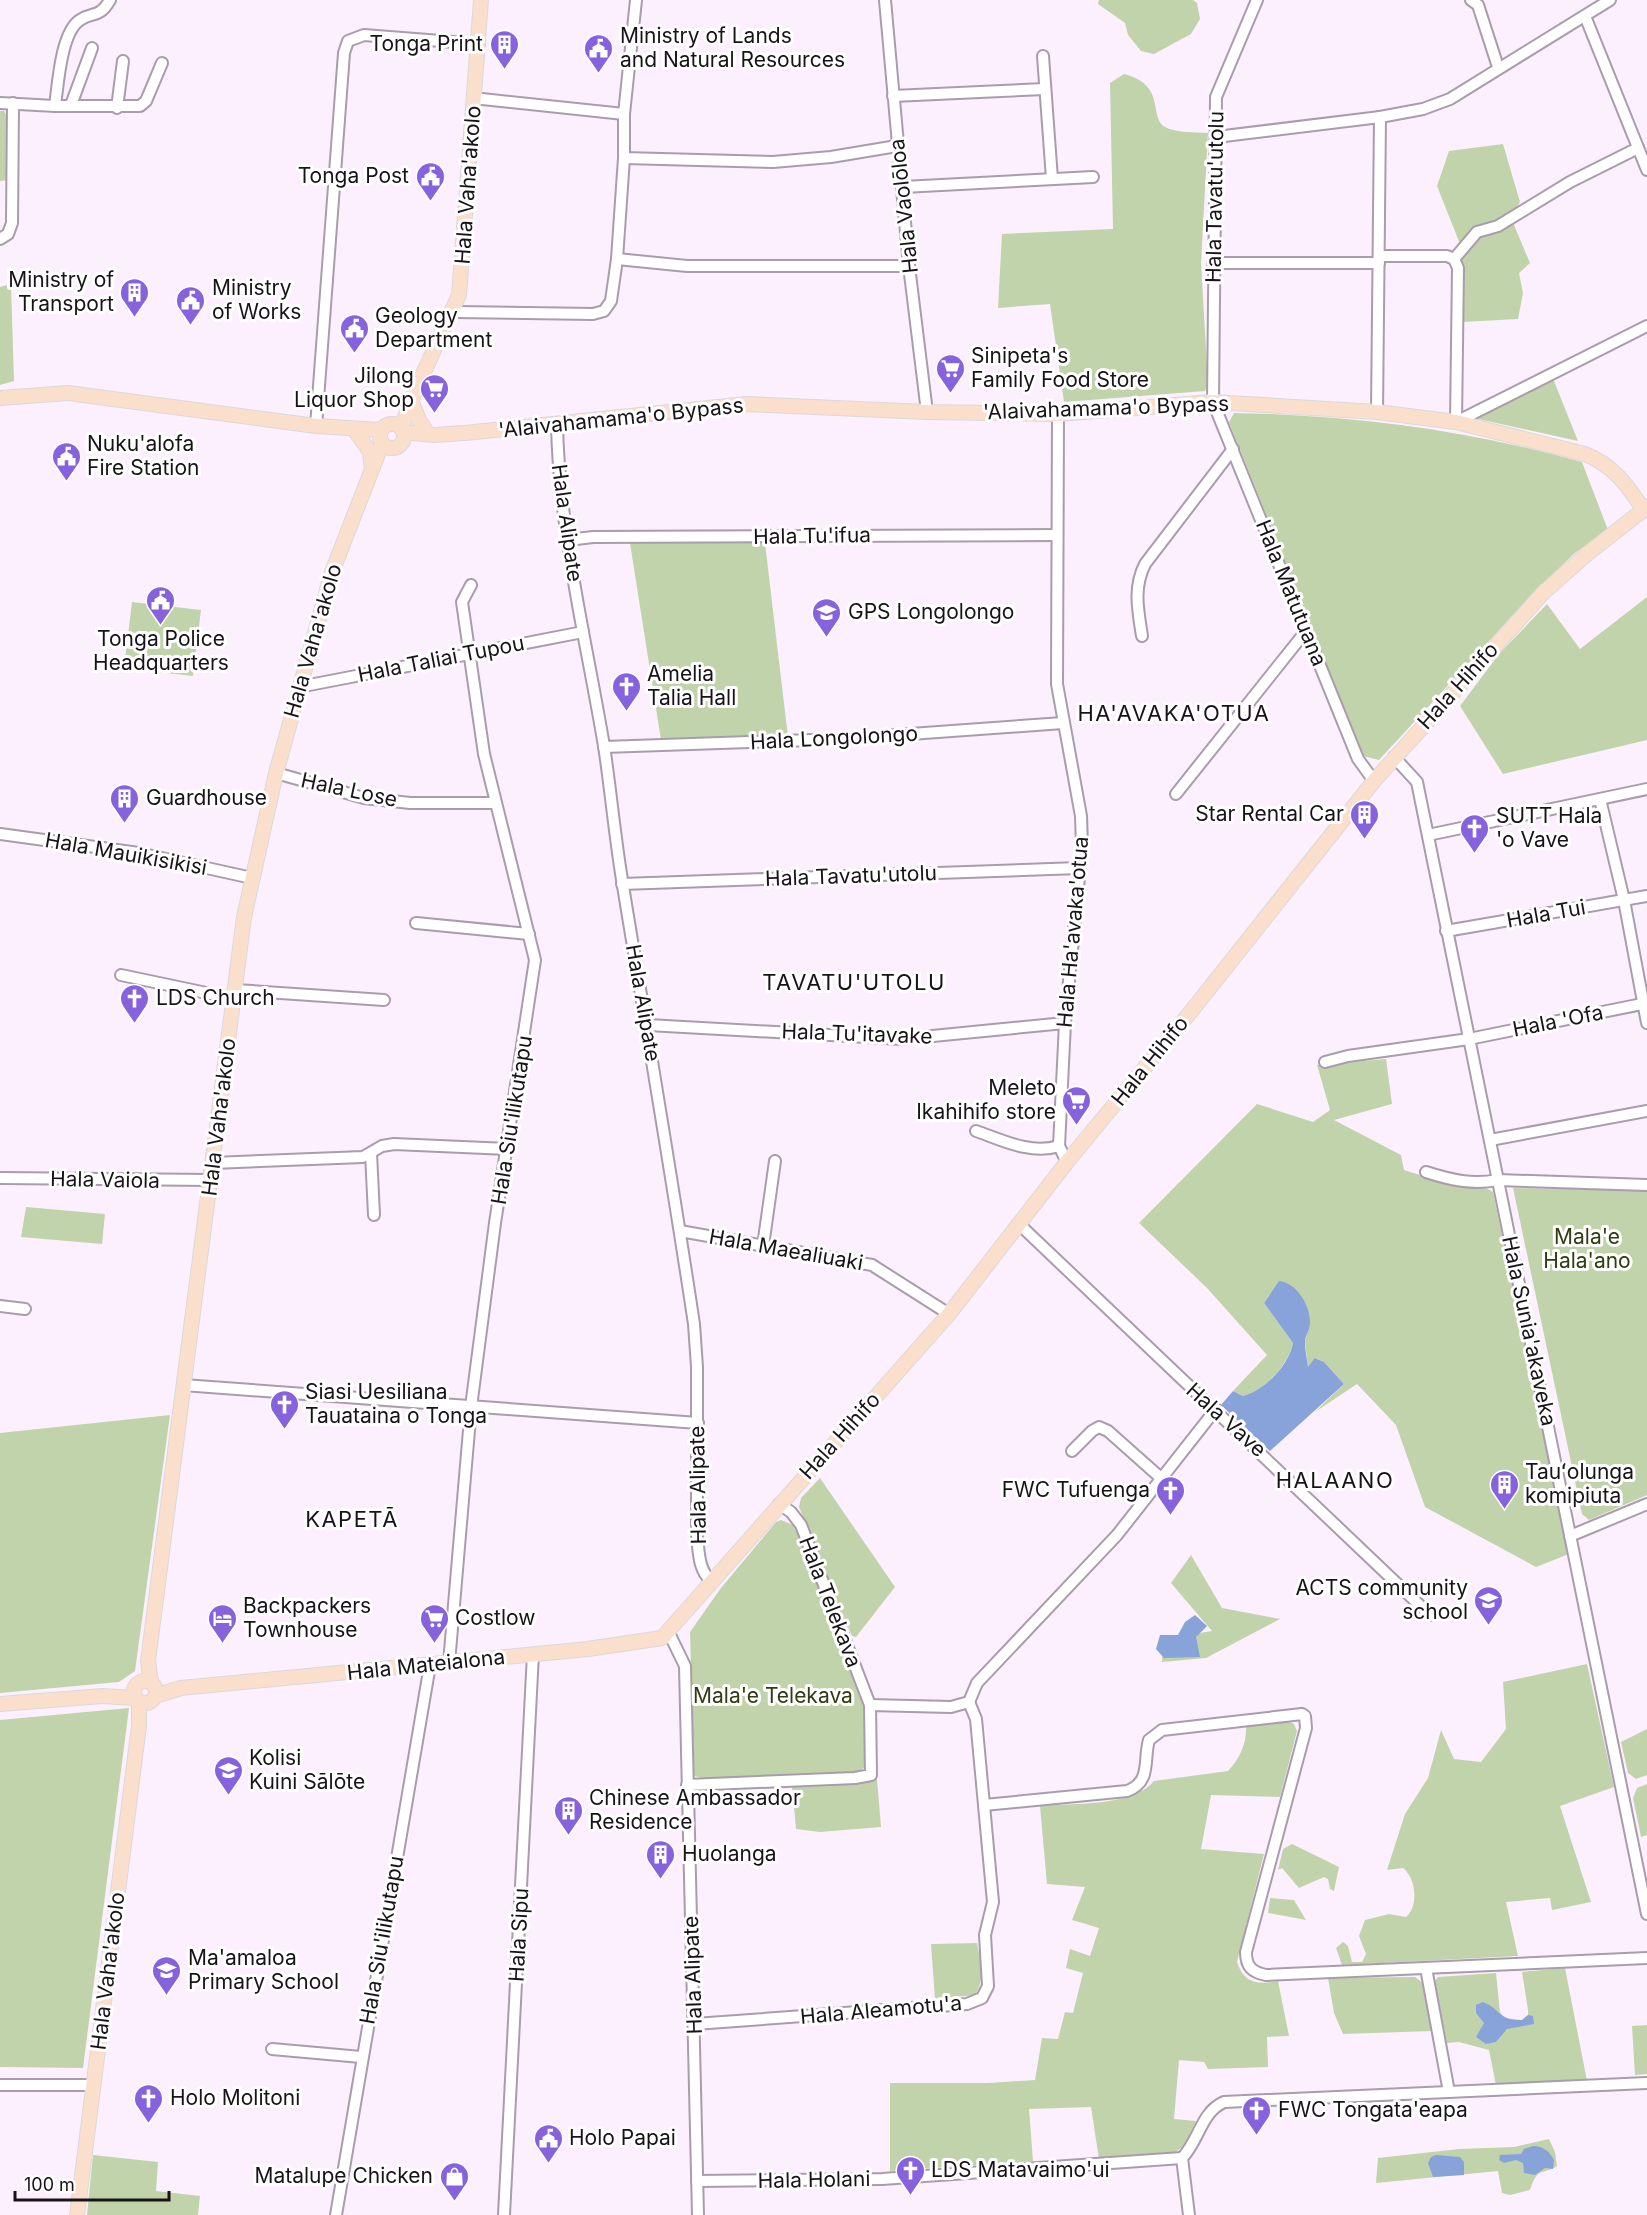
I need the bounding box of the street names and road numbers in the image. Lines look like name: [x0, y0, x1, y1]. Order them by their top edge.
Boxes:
street label: Hala Vaha'akolo: [449, 105, 486, 265]
street label: Hala Tavatu'utolu: [1201, 111, 1228, 283]
street label: Hala Vaolōloa: [884, 137, 923, 275]
street label: 'Alaivahamama'o Bypass: [983, 391, 1229, 424]
street label: 'Alaivahamama'o Bypass: [497, 392, 745, 443]
street label: Hala Alipate: [547, 462, 588, 583]
street label: Hala Matutuana: [1251, 516, 1332, 670]
street label: Hala Tu'ifua: [753, 522, 871, 549]
street label: Hala Vaha'akolo: [279, 561, 346, 721]
street label: Hala Taliai Tupou: [355, 630, 526, 687]
street label: Hala Hihifo: [1412, 637, 1503, 734]
street label: Hala Longolongo: [749, 721, 919, 754]
street label: Hala Lose: [299, 767, 400, 812]
street label: Hala Mauikisikisi: [43, 827, 209, 880]
street label: Hala Ha'avaka'otua: [1052, 835, 1093, 1029]
street label: Hala Tavatu'utolu: [765, 860, 937, 891]
street label: Hala Tui: [1504, 894, 1587, 933]
street label: Hala Alipate: [621, 942, 666, 1063]
street label: Hala 'Ofa: [1510, 999, 1605, 1042]
street label: Hala Hihifo: [1106, 1011, 1193, 1111]
street label: Hala Tu'itavake: [781, 1018, 933, 1049]
street label: Hala Siu'ilikutapu: [486, 1034, 537, 1206]
street label: Hala Vaha'akolo: [196, 1036, 241, 1197]
street label: Hala Vaiola: [50, 1166, 160, 1193]
street label: Hala Maealiuaki: [707, 1224, 865, 1275]
street label: Hala Sunia'akaveka: [1497, 1234, 1562, 1428]
street label: Hala Vave: [1181, 1377, 1271, 1462]
street label: Hala Hihifo: [794, 1387, 885, 1484]
street label: Hala Alipate: [684, 1425, 711, 1545]
street label: Hala Telekava: [794, 1533, 867, 1671]
street label: Hala Mateialona: [346, 1644, 506, 1685]
street label: Hala Siu'ilikutapu: [354, 1854, 409, 2026]
street label: Hala Sipu: [504, 1887, 533, 1983]
street label: Hala Vaha'akolo: [85, 1890, 130, 2051]
street label: Hala Alipate: [678, 1915, 707, 2035]
street label: Hala Aleamotu'a: [799, 1990, 963, 2029]
street label: Hala Holani: [757, 2166, 871, 2193]

